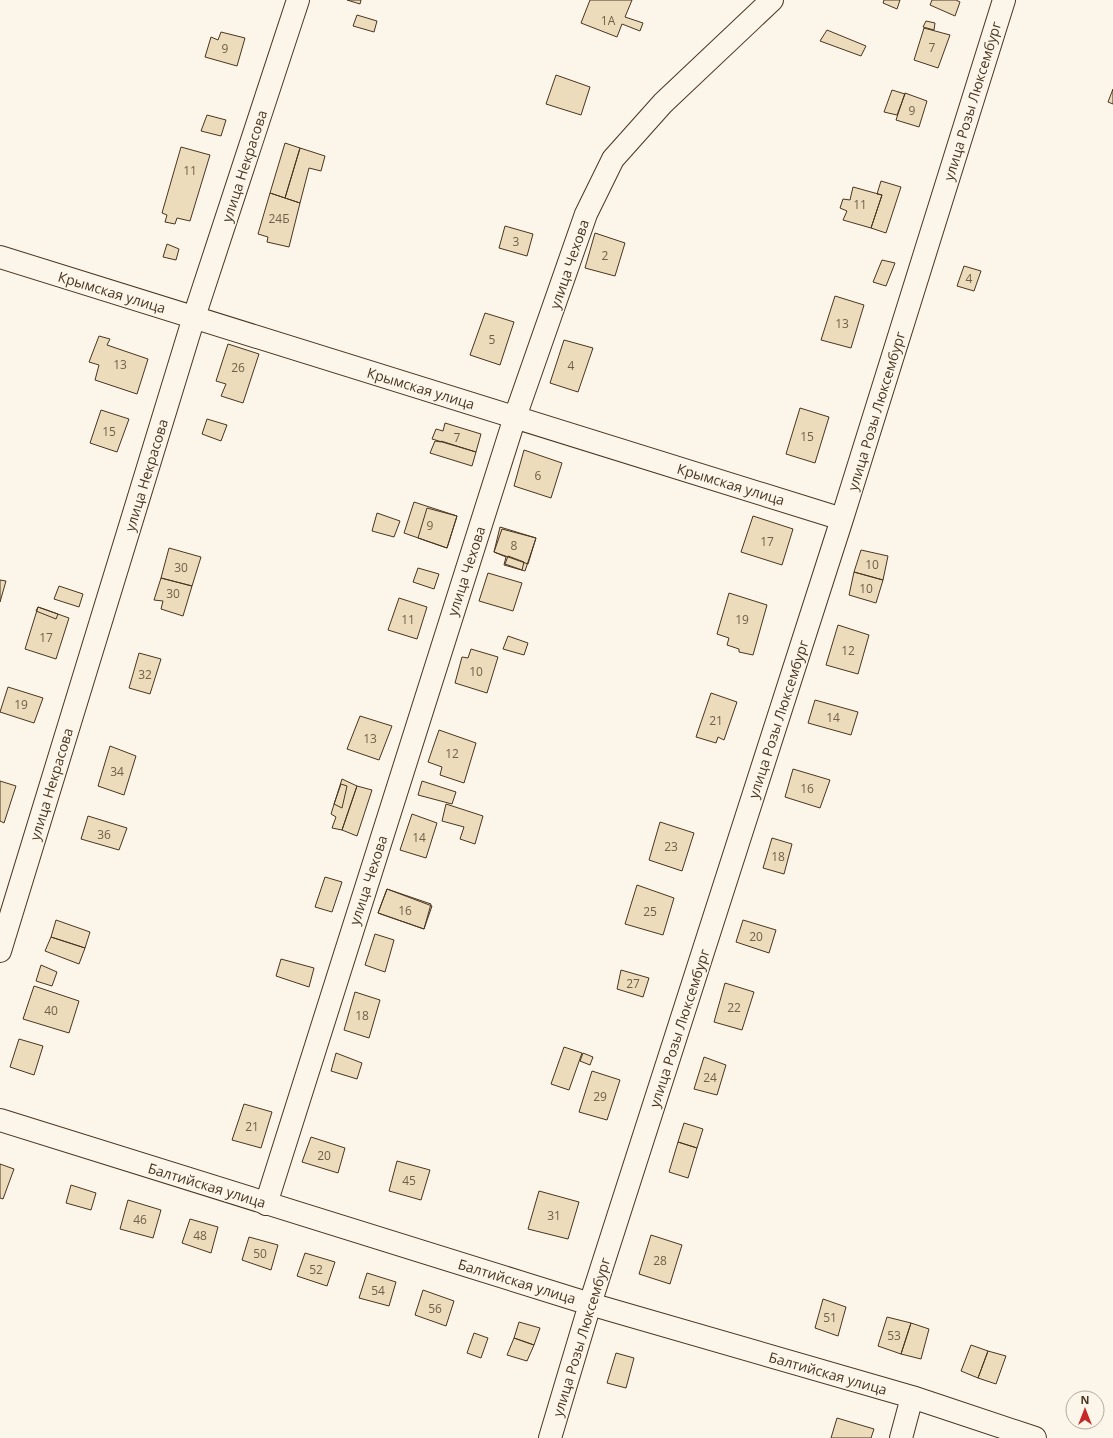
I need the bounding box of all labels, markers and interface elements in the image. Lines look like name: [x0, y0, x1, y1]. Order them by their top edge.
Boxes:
house number: 1А: [601, 12, 616, 29]
street label: улица Розы Люксембург: [939, 19, 1005, 183]
house number: 7: [929, 39, 936, 56]
house number: 9: [222, 40, 229, 57]
house number: 9: [909, 102, 916, 119]
street label: улица Некрасова: [217, 108, 271, 224]
house number: 11: [183, 162, 197, 179]
house number: 11: [853, 196, 867, 213]
house number: 24Б: [268, 210, 290, 227]
street label: улица Чехова: [545, 217, 593, 311]
house number: 3: [513, 233, 520, 250]
house number: 2: [602, 247, 609, 264]
street label: Крымская улица: [56, 267, 168, 317]
house number: 4: [966, 270, 973, 287]
house number: 13: [835, 315, 849, 332]
street label: улица Розы Люксембург: [843, 329, 909, 493]
house number: 5: [489, 331, 496, 348]
house number: 13: [113, 356, 127, 373]
house number: 4: [568, 357, 575, 374]
house number: 26: [231, 359, 245, 376]
street label: Крымская улица: [365, 363, 477, 413]
street label: улица Некрасова: [120, 416, 172, 534]
house number: 15: [102, 423, 116, 440]
house number: 15: [800, 428, 814, 445]
house number: 7: [454, 429, 461, 446]
street label: Крымская улица: [675, 459, 787, 509]
house number: 6: [535, 467, 542, 484]
house number: 9: [427, 517, 434, 534]
street label: улица Чехова: [443, 524, 489, 618]
house number: 17: [760, 533, 774, 550]
house number: 8: [511, 537, 518, 554]
house number: 10: [865, 556, 879, 573]
house number: 30: [174, 559, 188, 576]
house number: 10: [859, 580, 873, 597]
house number: 30: [166, 585, 180, 602]
house number: 11: [401, 611, 415, 628]
house number: 19: [735, 611, 749, 628]
house number: 17: [39, 629, 53, 646]
street label: улица Розы Люксембург: [743, 637, 813, 801]
house number: 12: [841, 642, 855, 659]
house number: 10: [469, 663, 483, 680]
house number: 32: [138, 666, 152, 683]
house number: 19: [14, 696, 28, 713]
house number: 14: [826, 709, 840, 726]
house number: 21: [709, 712, 723, 729]
street label: улица Некрасова: [25, 725, 77, 843]
house number: 13: [363, 730, 377, 747]
house number: 12: [445, 745, 459, 762]
house number: 34: [110, 763, 124, 780]
house number: 16: [800, 780, 814, 797]
house number: 36: [97, 826, 111, 843]
house number: 14: [412, 829, 426, 846]
street label: улица Чехова: [345, 833, 391, 927]
house number: 23: [664, 838, 678, 855]
house number: 18: [771, 848, 785, 865]
house number: 16: [398, 902, 412, 919]
house number: 25: [643, 903, 657, 920]
house number: 20: [749, 928, 763, 945]
street label: улица Розы Люксембург: [644, 946, 714, 1110]
house number: 27: [626, 975, 640, 992]
house number: 22: [727, 999, 741, 1016]
house number: 40: [44, 1002, 58, 1019]
house number: 18: [355, 1007, 369, 1024]
house number: 24: [703, 1069, 717, 1086]
house number: 29: [593, 1088, 607, 1105]
house number: 21: [245, 1118, 259, 1135]
house number: 20: [317, 1147, 331, 1164]
street label: Балтийская улица: [146, 1158, 268, 1212]
house number: 45: [402, 1172, 416, 1189]
house number: 31: [547, 1207, 561, 1224]
house number: 46: [133, 1211, 147, 1228]
house number: 48: [193, 1227, 207, 1244]
house number: 50: [253, 1245, 267, 1262]
house number: 28: [653, 1252, 667, 1269]
street label: Балтийская улица: [456, 1254, 578, 1308]
street label: улица Розы Люксембург: [548, 1255, 614, 1419]
house number: 52: [309, 1261, 323, 1278]
house number: 54: [371, 1282, 385, 1299]
house number: 56: [428, 1300, 442, 1317]
house number: 51: [823, 1309, 837, 1326]
house number: 53: [887, 1327, 901, 1344]
street label: Балтийская улица: [767, 1347, 889, 1399]
north arrow: [1065, 1390, 1105, 1430]
text: N: [1081, 1392, 1089, 1407]

